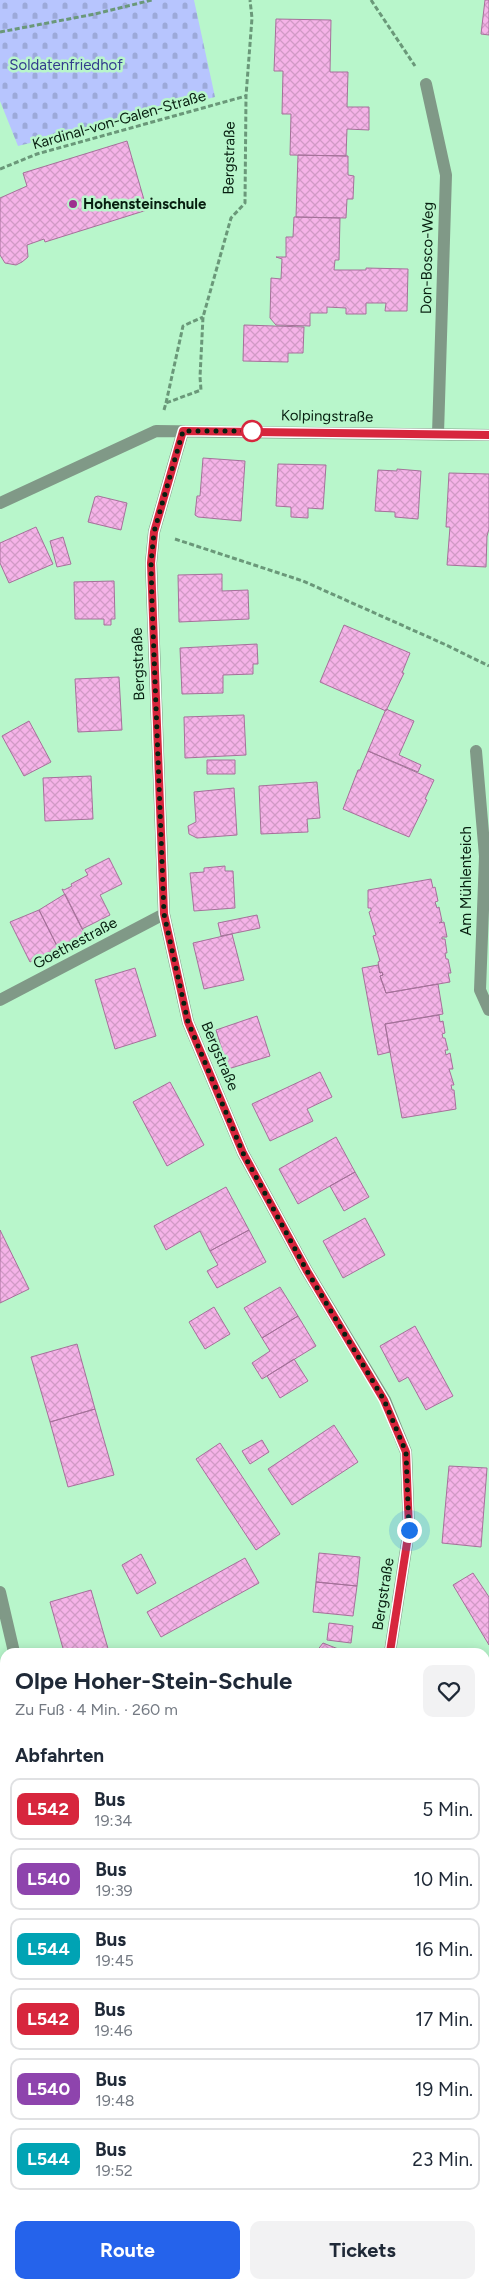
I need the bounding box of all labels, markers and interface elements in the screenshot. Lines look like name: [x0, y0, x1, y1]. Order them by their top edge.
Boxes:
park label: Soldatenfriedhof: [9, 56, 123, 74]
street label: Kardinal-von-Galen-Straße: [30, 87, 208, 153]
street label: Bergstraße: [219, 121, 239, 195]
place label: Hohensteinschule: [83, 195, 207, 213]
marker: Hohensteinschule: [67, 198, 79, 210]
street label: Don-Bosco-Weg: [417, 202, 437, 314]
street label: Kolpingstraße: [281, 406, 373, 426]
unlabelled marker: [241, 420, 263, 442]
street label: Bergstraße: [128, 627, 148, 701]
street label: Am Mühlenteich: [457, 826, 475, 936]
street label: Goethestraße: [30, 913, 120, 973]
street label: Bergstraße: [197, 1019, 243, 1093]
your location: [397, 1518, 422, 1543]
street label: Bergstraße: [368, 1556, 398, 1632]
button: heart: [423, 1665, 475, 1717]
text: Olpe Hoher-Stein-Schule: [15, 1666, 292, 1695]
text: Zu Fuß · 4 Min. · 260 m: [15, 1700, 178, 1719]
text: Abfahrten: [15, 1744, 104, 1767]
text: Bus: [94, 1788, 125, 1811]
text: L542: [27, 1798, 69, 1820]
text: 5 Min.: [422, 1798, 473, 1821]
text: 19:34: [94, 1811, 132, 1830]
text: Bus: [95, 1858, 126, 1881]
text: L540: [27, 1868, 70, 1890]
text: 10 Min.: [413, 1868, 473, 1891]
text: 19:39: [95, 1881, 133, 1900]
text: Bus: [95, 1928, 126, 1951]
text: L544: [27, 1938, 70, 1960]
text: 16 Min.: [415, 1938, 473, 1961]
text: 19:45: [95, 1951, 134, 1970]
text: Bus: [94, 1998, 125, 2021]
text: L542: [27, 2008, 69, 2030]
text: 17 Min.: [415, 2008, 473, 2031]
text: 19:46: [94, 2021, 133, 2040]
text: Bus: [95, 2068, 126, 2091]
text: L540: [27, 2078, 70, 2100]
text: 19 Min.: [415, 2078, 473, 2101]
text: 19:48: [95, 2091, 135, 2110]
text: Bus: [95, 2138, 126, 2161]
text: L544: [27, 2148, 70, 2170]
text: 23 Min.: [412, 2148, 473, 2171]
text: 19:52: [95, 2161, 133, 2180]
button: Route: [15, 2221, 240, 2279]
button: Tickets: [250, 2221, 475, 2279]

